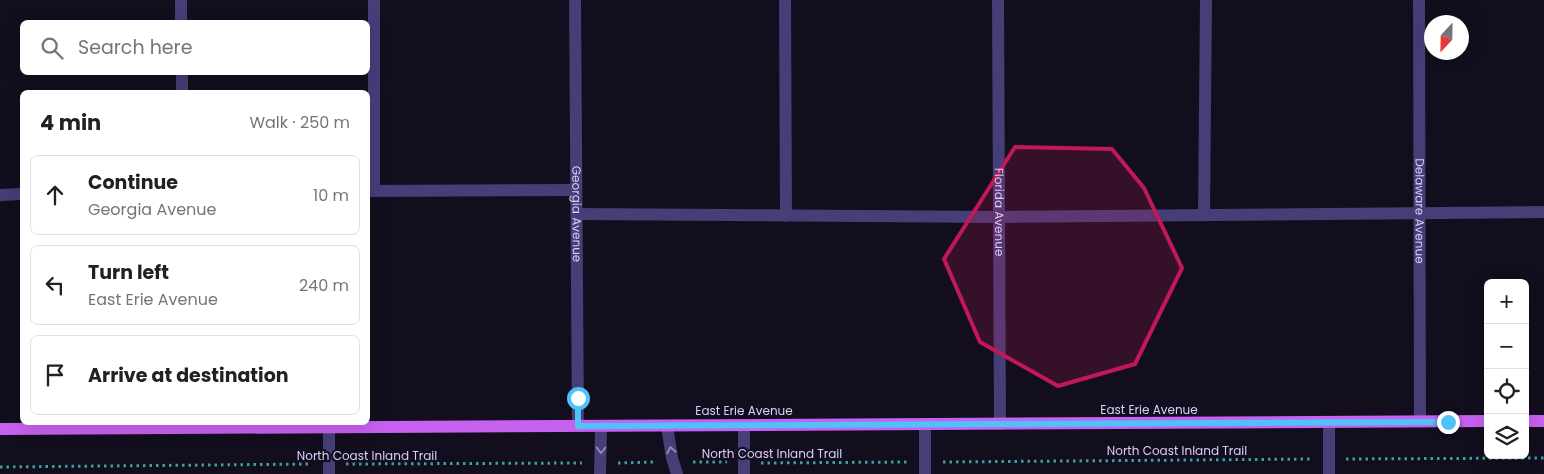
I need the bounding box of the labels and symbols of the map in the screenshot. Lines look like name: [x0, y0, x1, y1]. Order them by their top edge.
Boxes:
north arrow: [1424, 15, 1469, 60]
street label: Delaware Avenue: [1411, 158, 1429, 264]
street label: Georgia Avenue: [568, 166, 586, 262]
street label: Florida Avenue: [991, 168, 1008, 256]
route start: [567, 387, 590, 410]
street label: East Erie Avenue: [1100, 401, 1198, 418]
street label: East Erie Avenue: [695, 402, 793, 419]
route end: [1437, 411, 1460, 434]
street label: North Coast Inland Trail: [1107, 442, 1247, 459]
street label: North Coast Inland Trail: [702, 445, 842, 462]
one-way arrow: [595, 446, 606, 454]
one-way arrow: [666, 446, 676, 455]
street label: North Coast Inland Trail: [297, 447, 437, 464]

